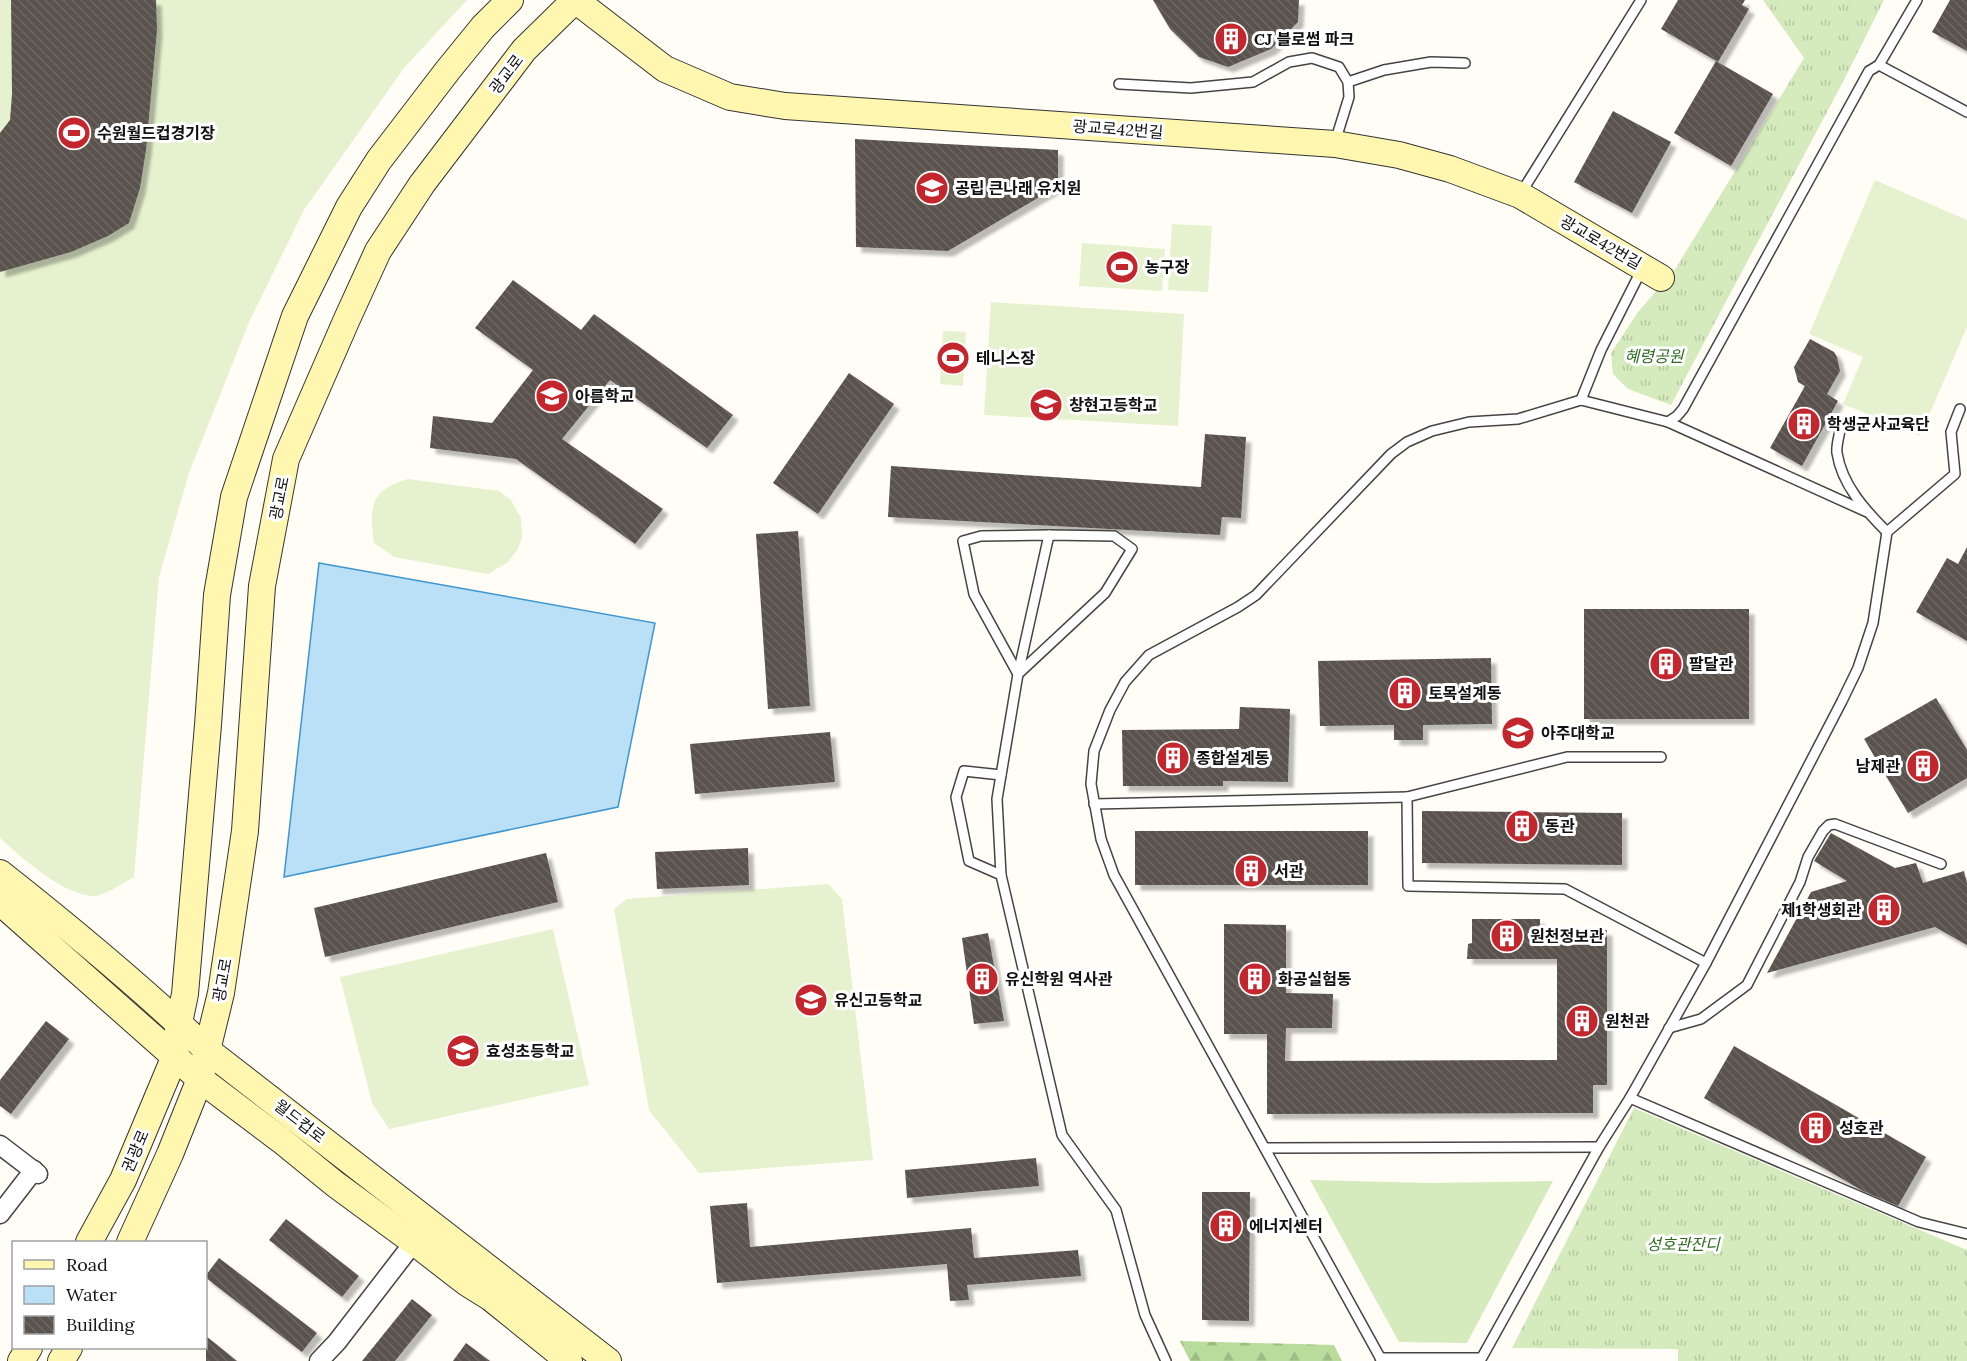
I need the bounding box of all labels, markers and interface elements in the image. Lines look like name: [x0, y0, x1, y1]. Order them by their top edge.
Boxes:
building icon: CJ 블로썸 파크: [1213, 21, 1249, 57]
place label: CJ 블로썸 파크: [1254, 29, 1355, 49]
street label: 광교로: [485, 50, 527, 98]
sports icon: 수원월드컵경기장: [56, 115, 92, 151]
street label: 광교로42번길: [1072, 116, 1164, 142]
place label: 수원월드컵경기장: [97, 123, 215, 143]
school or university icon: 공립 큰나래 유치원: [914, 170, 950, 206]
place label: 공립 큰나래 유치원: [955, 178, 1081, 198]
street label: 광교로42번길: [1557, 211, 1645, 273]
sports icon: 농구장: [1104, 249, 1140, 285]
place label: 농구장: [1145, 257, 1189, 277]
sports icon: 테니스장: [935, 340, 971, 376]
park label: 혜령공원: [1625, 346, 1685, 366]
place label: 테니스장: [976, 348, 1035, 368]
school or university icon: 아름학교: [534, 378, 570, 414]
place label: 아름학교: [575, 386, 634, 406]
school or university icon: 창현고등학교: [1028, 387, 1064, 423]
place label: 창현고등학교: [1069, 395, 1158, 415]
building icon: 학생군사교육단: [1786, 406, 1822, 442]
place label: 학생군사교육단: [1827, 414, 1930, 434]
street label: 광교로: [265, 474, 293, 522]
building icon: 팔달관: [1648, 646, 1684, 682]
place label: 팔달관: [1689, 654, 1733, 674]
building icon: 토목설계동: [1387, 675, 1423, 711]
place label: 토목설계동: [1428, 683, 1502, 703]
school or university icon: 아주대학교: [1500, 715, 1536, 751]
place label: 아주대학교: [1541, 723, 1615, 743]
building icon: 종합설계동: [1155, 740, 1191, 776]
place label: 종합설계동: [1196, 748, 1270, 768]
building icon: 남제관: [1905, 748, 1941, 784]
place label: 남제관: [1856, 756, 1900, 776]
building icon: 동관: [1504, 808, 1540, 844]
place label: 동관: [1545, 816, 1575, 836]
building icon: 서관: [1233, 853, 1269, 889]
place label: 서관: [1274, 861, 1304, 881]
building icon: 제1학생회관: [1866, 892, 1902, 928]
place label: 제1학생회관: [1781, 900, 1861, 920]
building icon: 원천정보관: [1489, 918, 1525, 954]
place label: 원천정보관: [1530, 926, 1604, 946]
street label: 광교로: [208, 956, 236, 1003]
building icon: 유신학원 역사관: [964, 961, 1000, 997]
building icon: 화공실험동: [1237, 961, 1273, 997]
place label: 유신학원 역사관: [1005, 969, 1113, 989]
place label: 화공실험동: [1278, 969, 1352, 989]
school or university icon: 유신고등학교: [793, 982, 829, 1018]
place label: 유신고등학교: [834, 990, 923, 1010]
building icon: 원천관: [1564, 1003, 1600, 1039]
place label: 원천관: [1605, 1011, 1649, 1031]
school or university icon: 효성초등학교: [445, 1033, 481, 1069]
place label: 효성초등학교: [486, 1041, 575, 1061]
street label: 월드컵로: [271, 1095, 330, 1147]
building icon: 성호관: [1798, 1110, 1834, 1146]
place label: 성호관: [1839, 1118, 1883, 1138]
street label: 권광로: [117, 1127, 153, 1175]
building icon: 에너지센터: [1208, 1208, 1244, 1244]
place label: 에너지센터: [1249, 1216, 1323, 1236]
park label: 성호관잔디: [1646, 1234, 1721, 1254]
legend: [12, 1241, 207, 1349]
text: Road: [66, 1253, 108, 1276]
text: Water: [66, 1283, 117, 1306]
text: Building: [66, 1313, 136, 1336]

